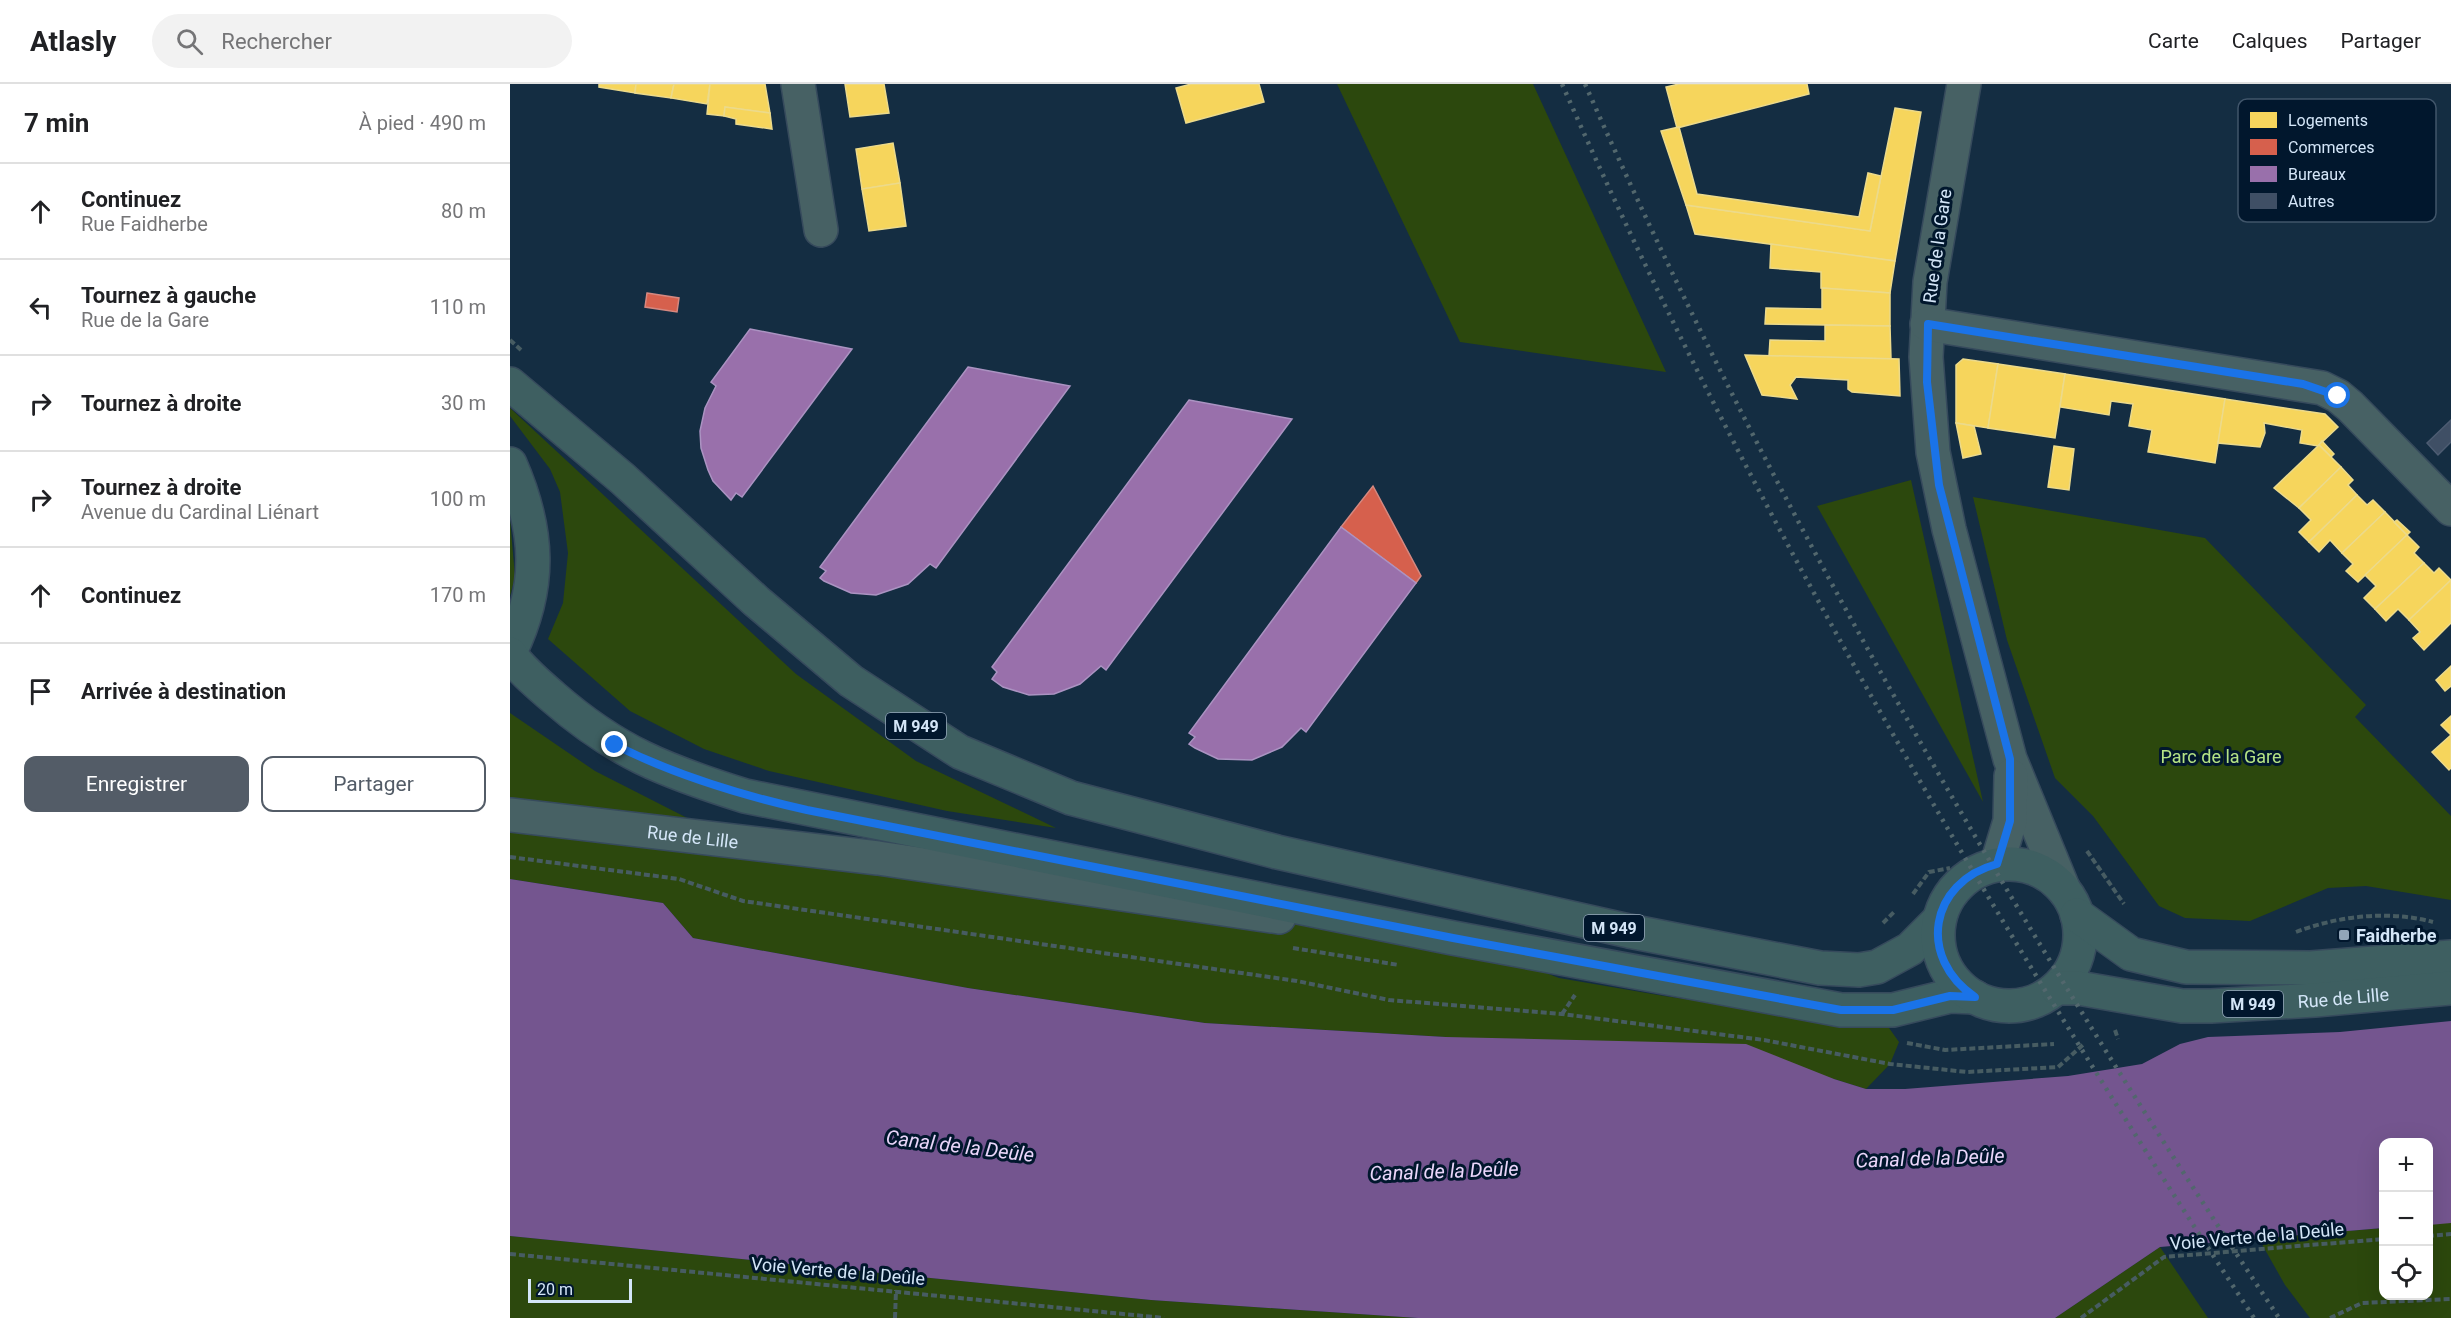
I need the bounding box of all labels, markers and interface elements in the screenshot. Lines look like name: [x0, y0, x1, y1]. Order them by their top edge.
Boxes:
search box: [152, 14, 572, 68]
text: Atlasly: [30, 25, 116, 58]
icon: search: [173, 25, 206, 58]
text: Rechercher: [221, 29, 332, 54]
text: Carte: [2148, 29, 2199, 53]
text: Calques: [2232, 29, 2307, 53]
text: Partager: [2340, 29, 2421, 53]
legend: [2238, 99, 2436, 222]
text: 7 min: [24, 108, 89, 138]
text: À pied · 490 m: [359, 111, 486, 135]
text: Logements: [2288, 111, 2368, 130]
text: Commerces: [2288, 138, 2374, 157]
text: Bureaux: [2288, 165, 2346, 184]
text: Continuez: [81, 187, 181, 212]
street label: Rue de la Gare: [1919, 187, 1955, 305]
text: Autres: [2288, 192, 2334, 211]
icon: ahead: [24, 195, 57, 228]
text: 80 m: [441, 199, 486, 223]
text: Rue Faidherbe: [81, 212, 208, 236]
text: Tournez à gauche: [81, 283, 256, 308]
icon: left: [24, 291, 57, 324]
text: 110 m: [430, 295, 486, 319]
text: Rue de la Gare: [81, 308, 209, 332]
route start: [2324, 382, 2350, 408]
icon: right: [24, 387, 57, 420]
text: Tournez à droite: [81, 391, 241, 416]
text: 30 m: [441, 391, 486, 415]
text: Tournez à droite: [81, 475, 241, 500]
icon: right: [24, 483, 57, 516]
text: 100 m: [430, 487, 486, 511]
text: Avenue du Cardinal Liénart: [81, 500, 319, 524]
icon: ahead: [24, 579, 57, 612]
text: Continuez: [81, 583, 181, 608]
text: 170 m: [430, 583, 486, 607]
icon: arrive: [24, 675, 57, 708]
text: Arrivée à destination: [81, 679, 286, 704]
road number: M 949: [886, 713, 946, 739]
route end: [601, 731, 627, 757]
park label: Parc de la Gare: [2160, 746, 2282, 767]
button: Enregistrer: [24, 756, 249, 812]
button: Partager: [261, 756, 486, 812]
street label: Rue de Lille: [646, 821, 739, 852]
road number: M 949: [1584, 915, 1644, 941]
place label: Faidherbe: [2356, 925, 2437, 946]
marker: Faidherbe: [2337, 928, 2351, 942]
street label: Rue de Lille: [2297, 983, 2390, 1011]
road number: M 949: [2223, 991, 2283, 1017]
water label: Canal de la Deûle: [885, 1125, 1035, 1167]
map controls: [2379, 1138, 2433, 1300]
button: +: [2379, 1138, 2433, 1192]
water label: Canal de la Deûle: [1855, 1143, 2005, 1173]
water label: Canal de la Deûle: [1369, 1156, 1519, 1186]
button: −: [2379, 1192, 2433, 1246]
street label: Voie Verte de la Deûle: [2169, 1218, 2345, 1254]
button: locate: [2379, 1246, 2433, 1300]
street label: Voie Verte de la Deûle: [750, 1253, 926, 1289]
scale bar: [528, 1276, 632, 1304]
text: 20 m: [537, 1280, 573, 1299]

